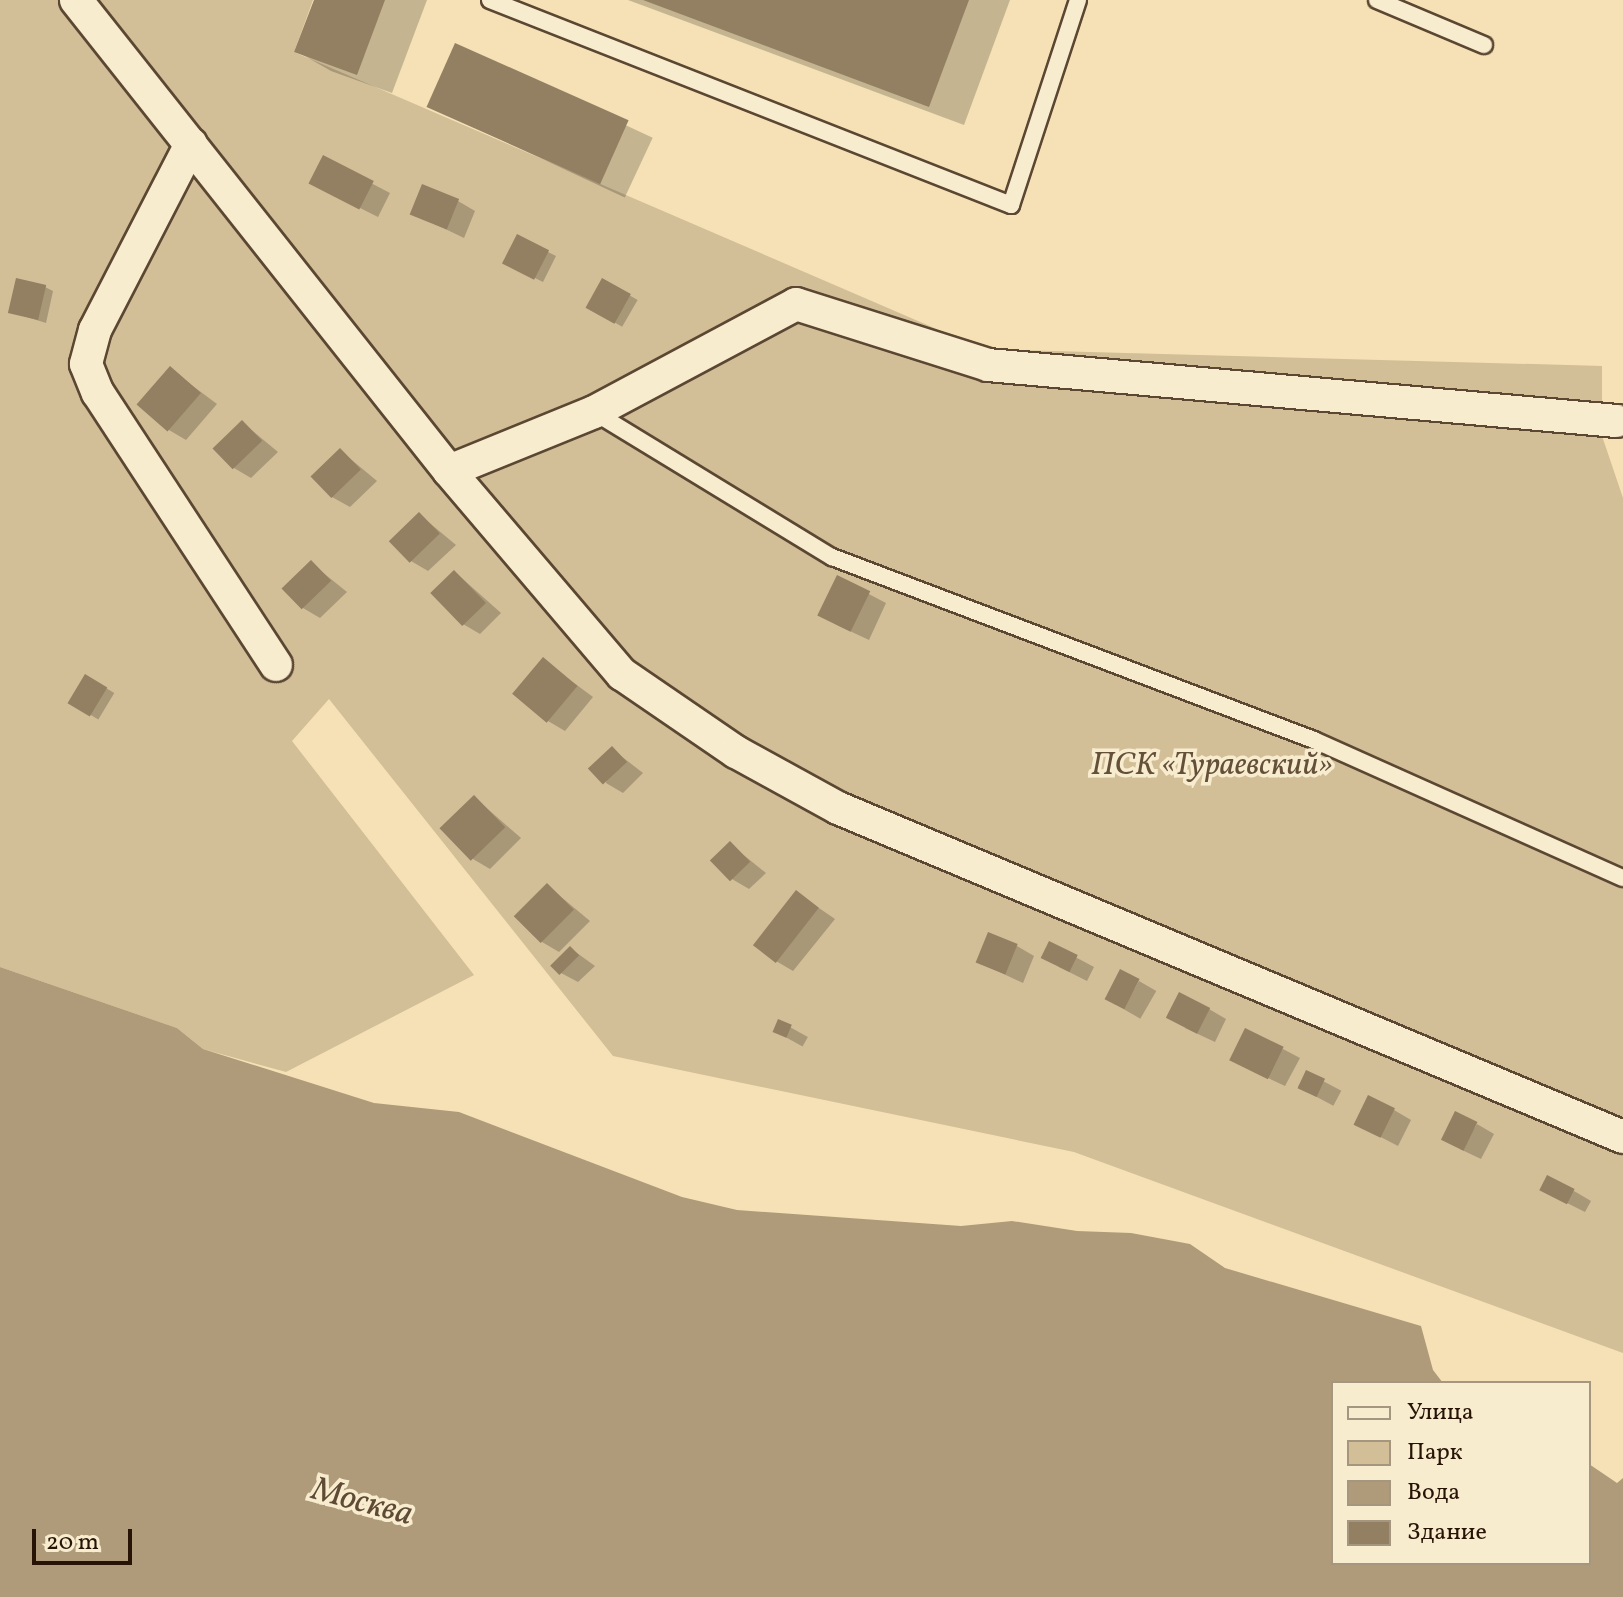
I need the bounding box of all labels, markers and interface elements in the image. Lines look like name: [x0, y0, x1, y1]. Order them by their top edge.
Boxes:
park label: ПСК «Тураевский»: [1091, 747, 1333, 785]
legend: [1331, 1381, 1591, 1565]
text: Улица: [1407, 1396, 1474, 1430]
text: Парк: [1407, 1436, 1463, 1470]
water label: Москва: [307, 1470, 417, 1536]
text: Вода: [1407, 1476, 1460, 1510]
scale bar: [36, 1513, 136, 1563]
text: Здание: [1407, 1516, 1487, 1550]
text: 20 m: [46, 1526, 99, 1560]

